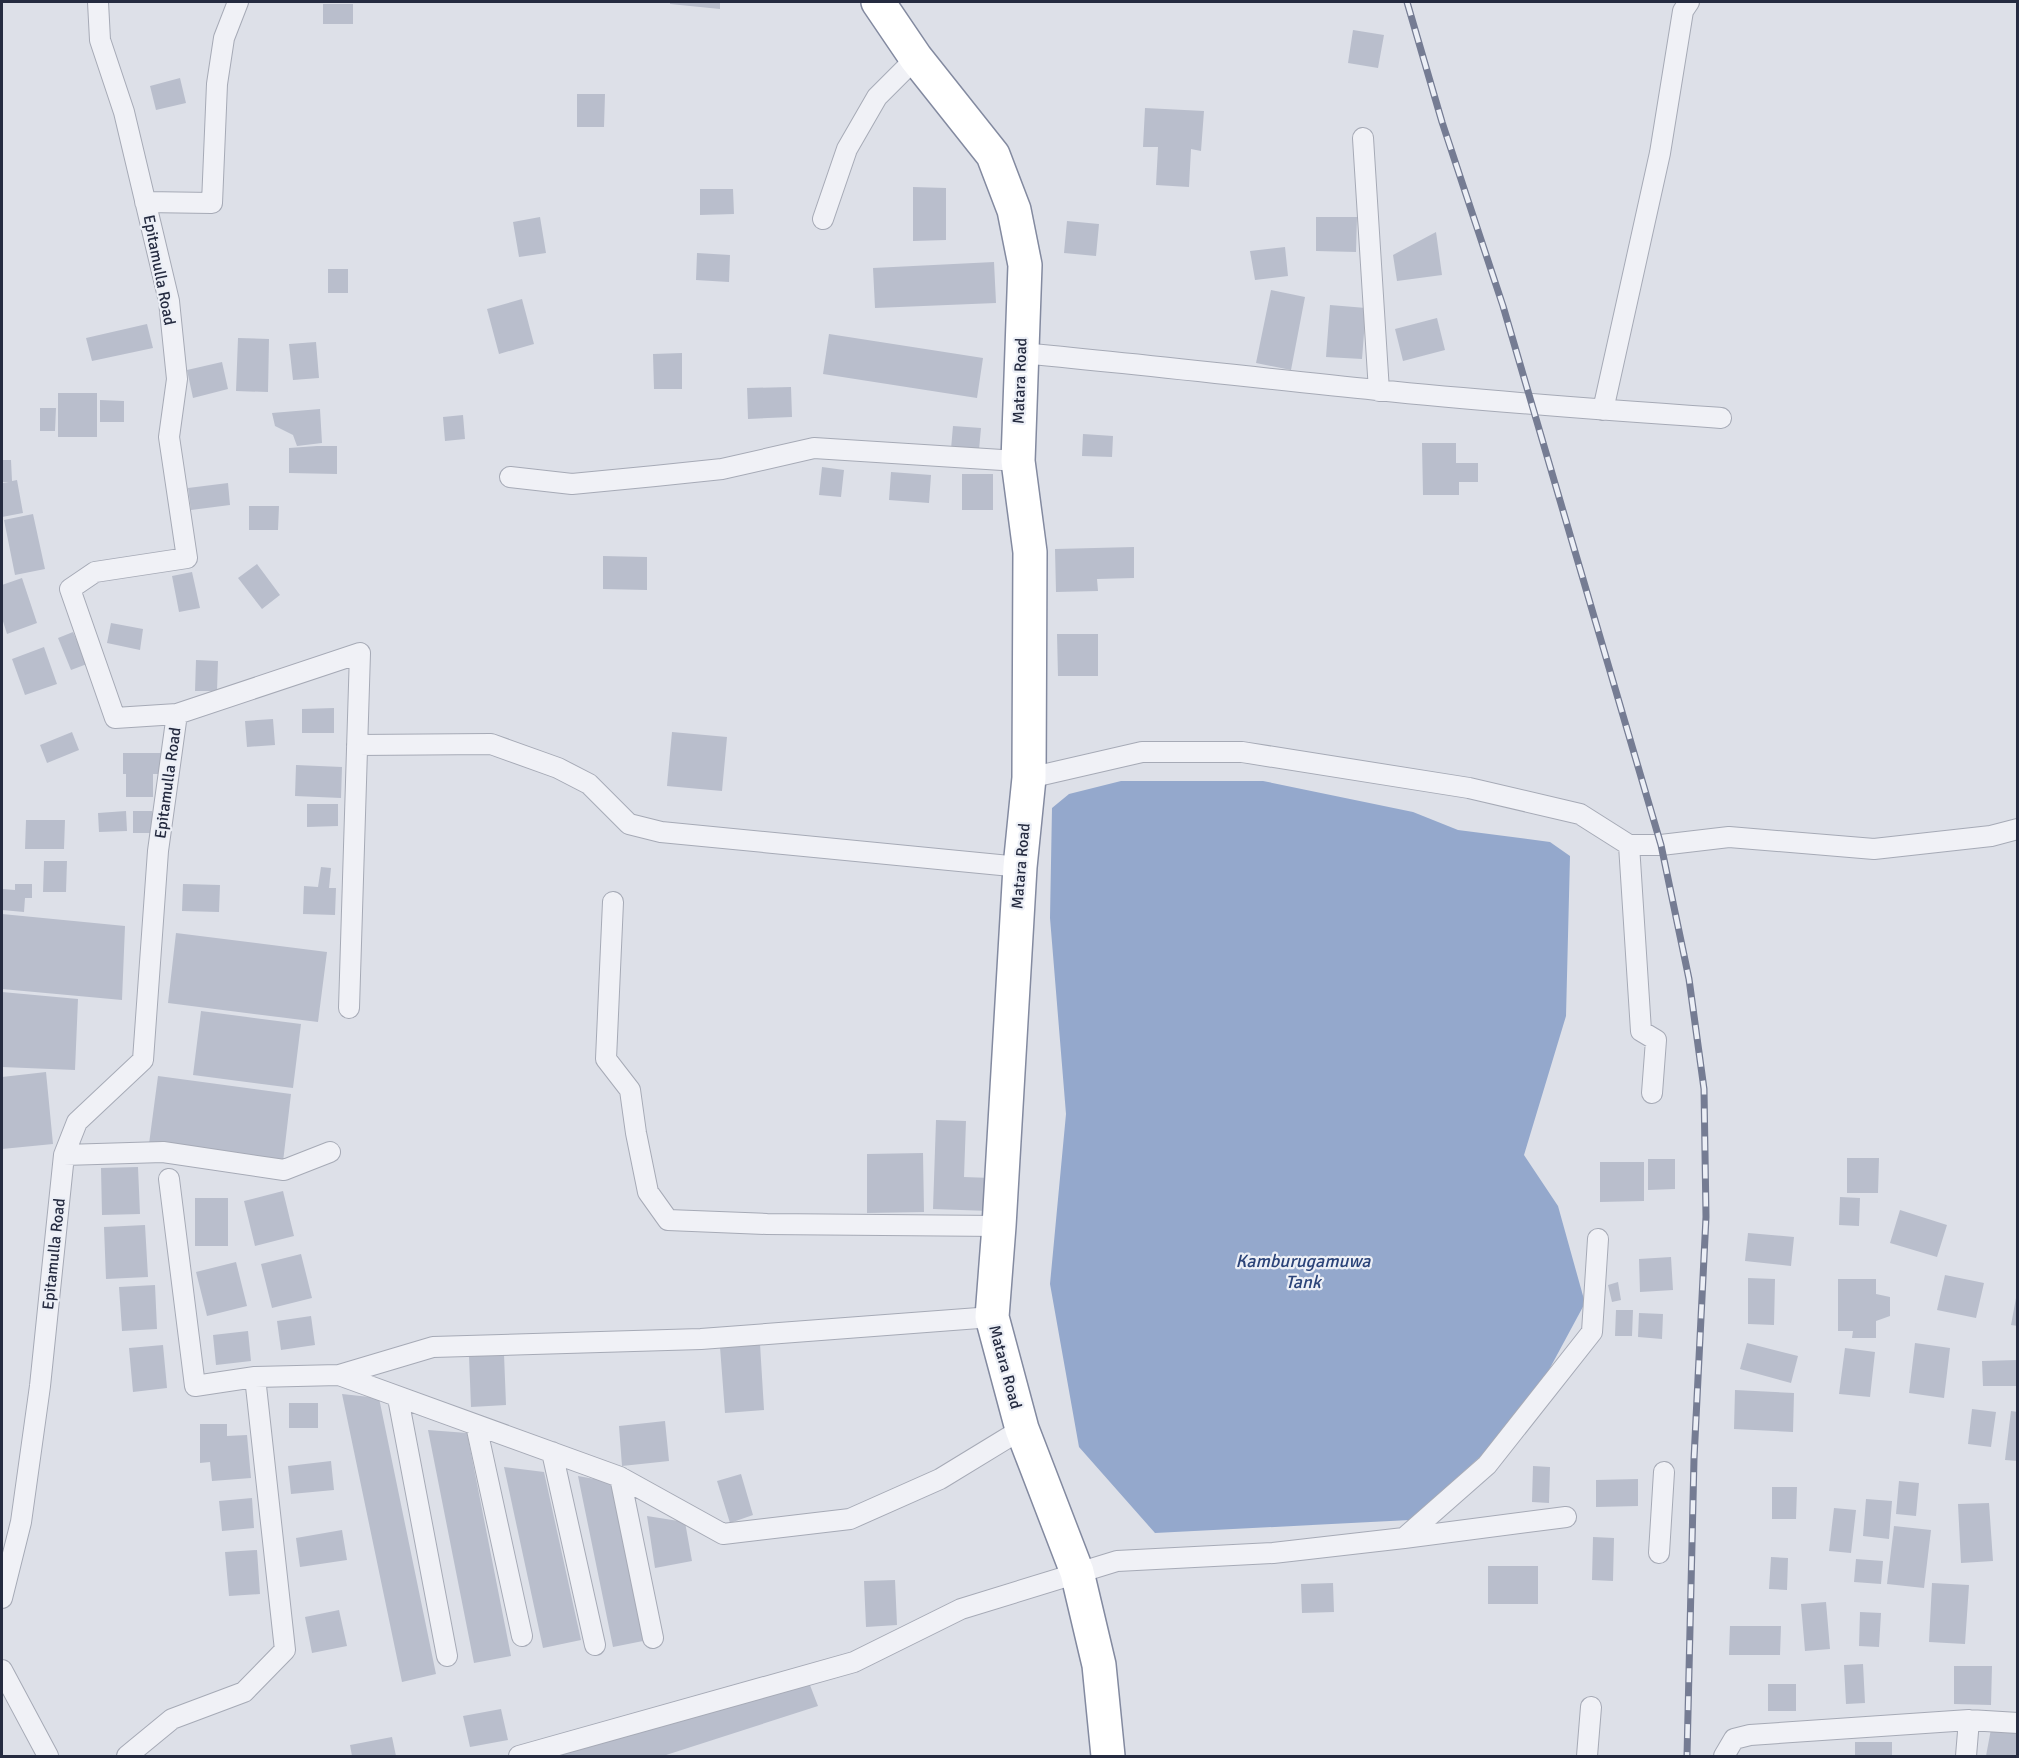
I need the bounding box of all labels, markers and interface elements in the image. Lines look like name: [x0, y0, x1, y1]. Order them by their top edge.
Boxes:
street label: Epitamulla Road: [138, 213, 180, 327]
street label: Matara Road: [1009, 338, 1031, 424]
street label: Epitamulla Road: [150, 726, 186, 840]
street label: Matara Road: [1007, 822, 1035, 910]
street label: Epitamulla Road: [38, 1197, 70, 1311]
water label: Kamburugamuwa Tank: [1236, 1250, 1371, 1293]
street label: Matara Road: [984, 1323, 1026, 1411]

